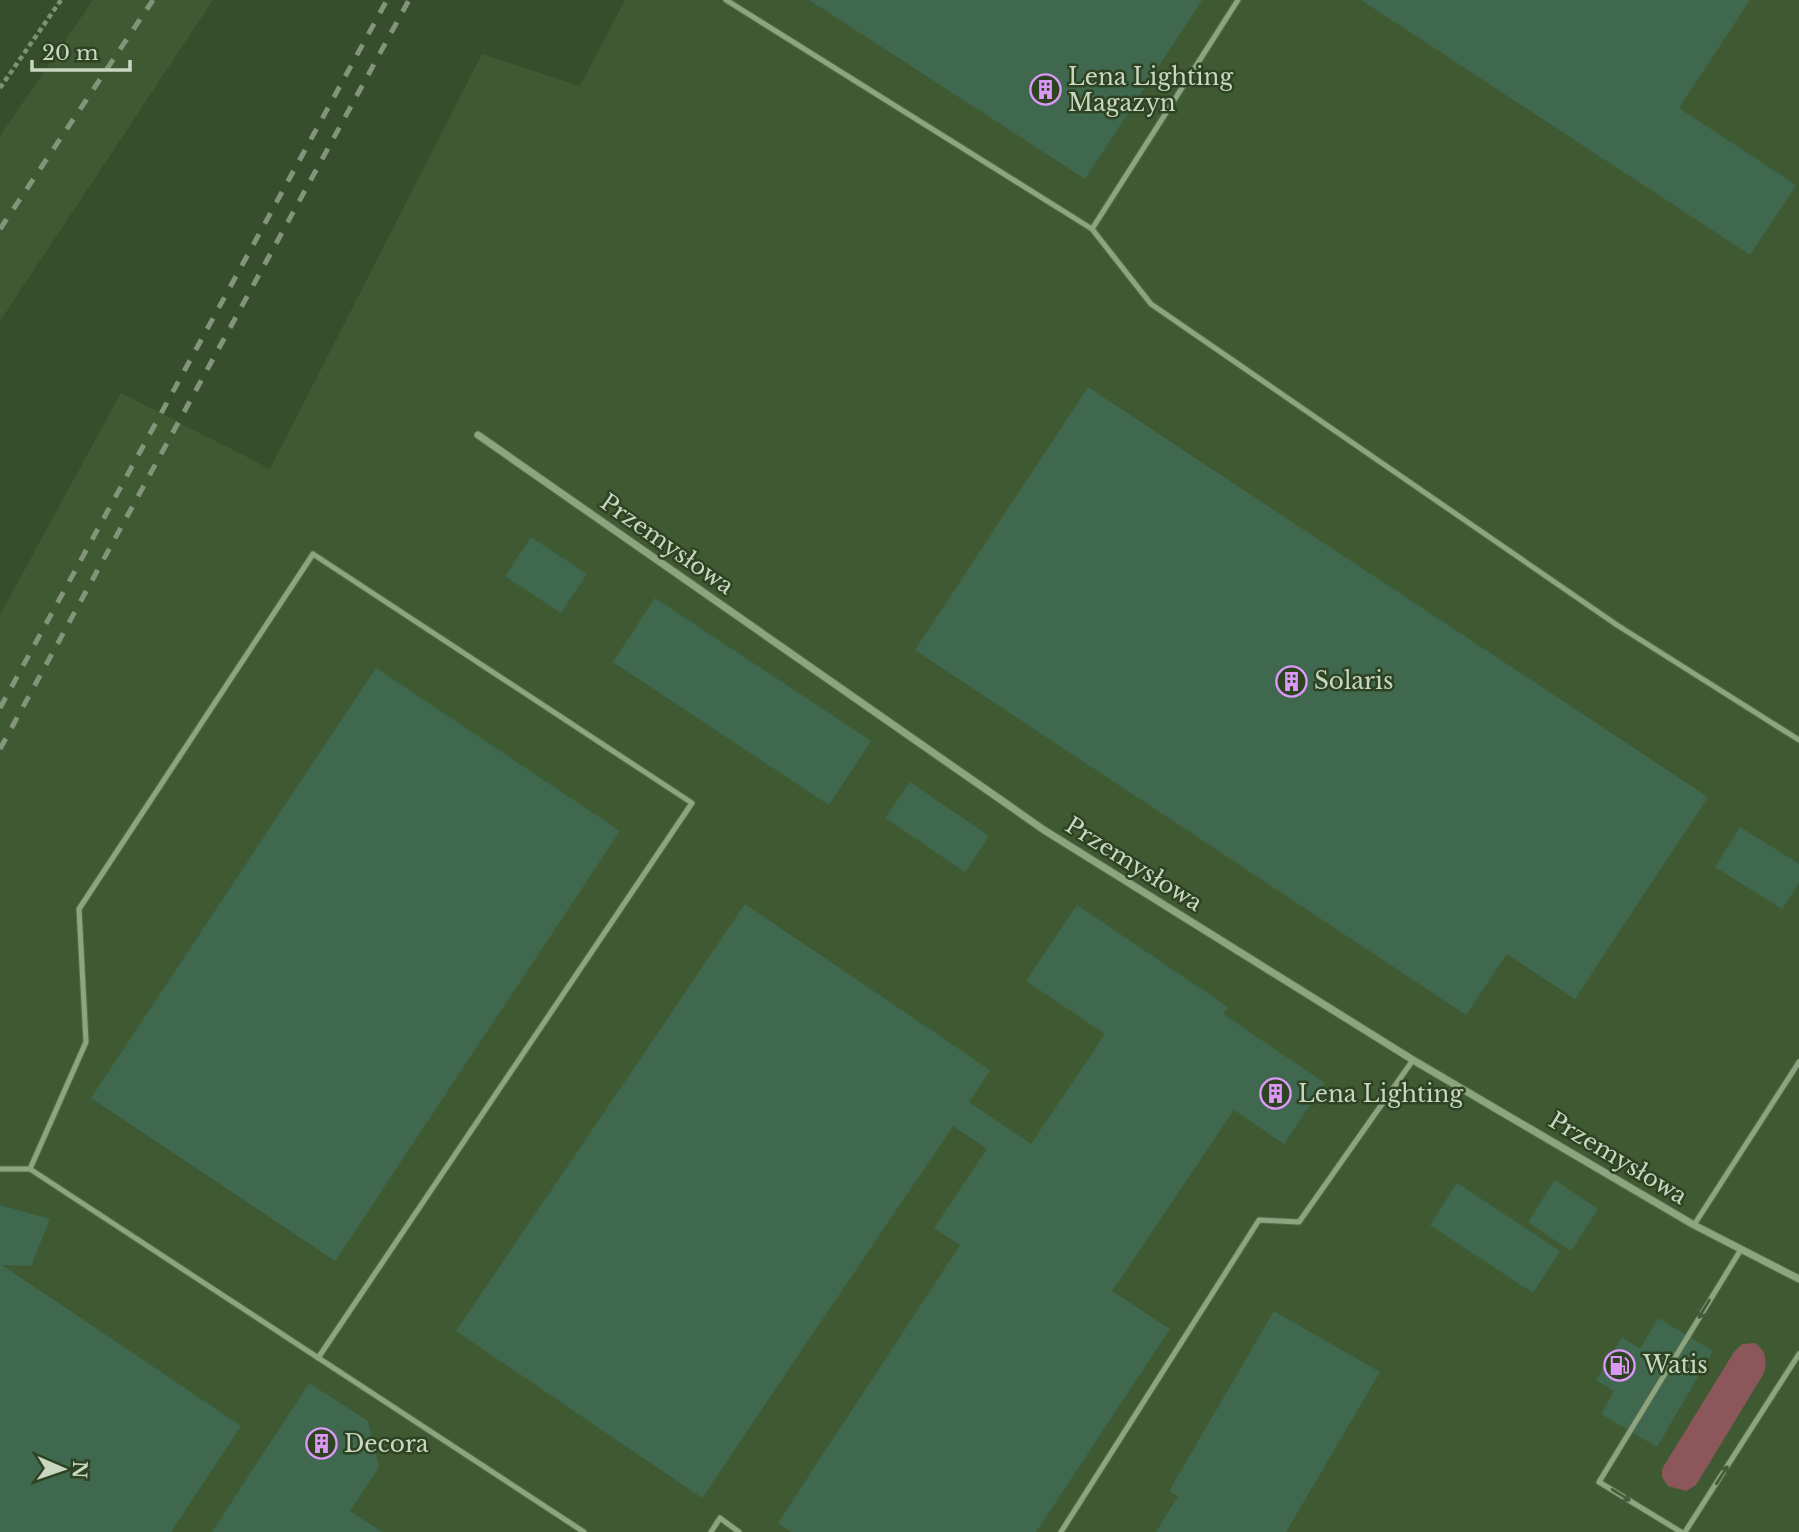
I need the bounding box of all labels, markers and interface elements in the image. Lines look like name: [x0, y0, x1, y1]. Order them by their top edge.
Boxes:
scale bar: [32, 28, 130, 72]
text: 20 m: [42, 40, 99, 66]
place label: Lena Lighting Magazyn: [1068, 63, 1233, 117]
building icon: Lena Lighting Magazyn: [1028, 73, 1062, 107]
street label: Przemysłowa: [595, 488, 739, 600]
building icon: Solaris: [1274, 664, 1308, 698]
place label: Solaris: [1314, 667, 1393, 695]
street label: Przemysłowa: [1060, 811, 1208, 917]
building icon: Lena Lighting: [1258, 1077, 1292, 1111]
place label: Lena Lighting: [1298, 1080, 1463, 1108]
street label: Przemysłowa: [1544, 1106, 1692, 1210]
one-way arrow: [1697, 1299, 1711, 1319]
fuel station icon: Watis: [1603, 1348, 1637, 1382]
place label: Watis: [1642, 1351, 1708, 1379]
building icon: Decora: [304, 1427, 338, 1461]
place label: Decora: [344, 1430, 429, 1458]
north arrow: [28, 1434, 98, 1504]
text: N: [68, 1460, 91, 1479]
one-way arrow: [1715, 1465, 1729, 1485]
one-way arrow: [1610, 1489, 1630, 1503]

